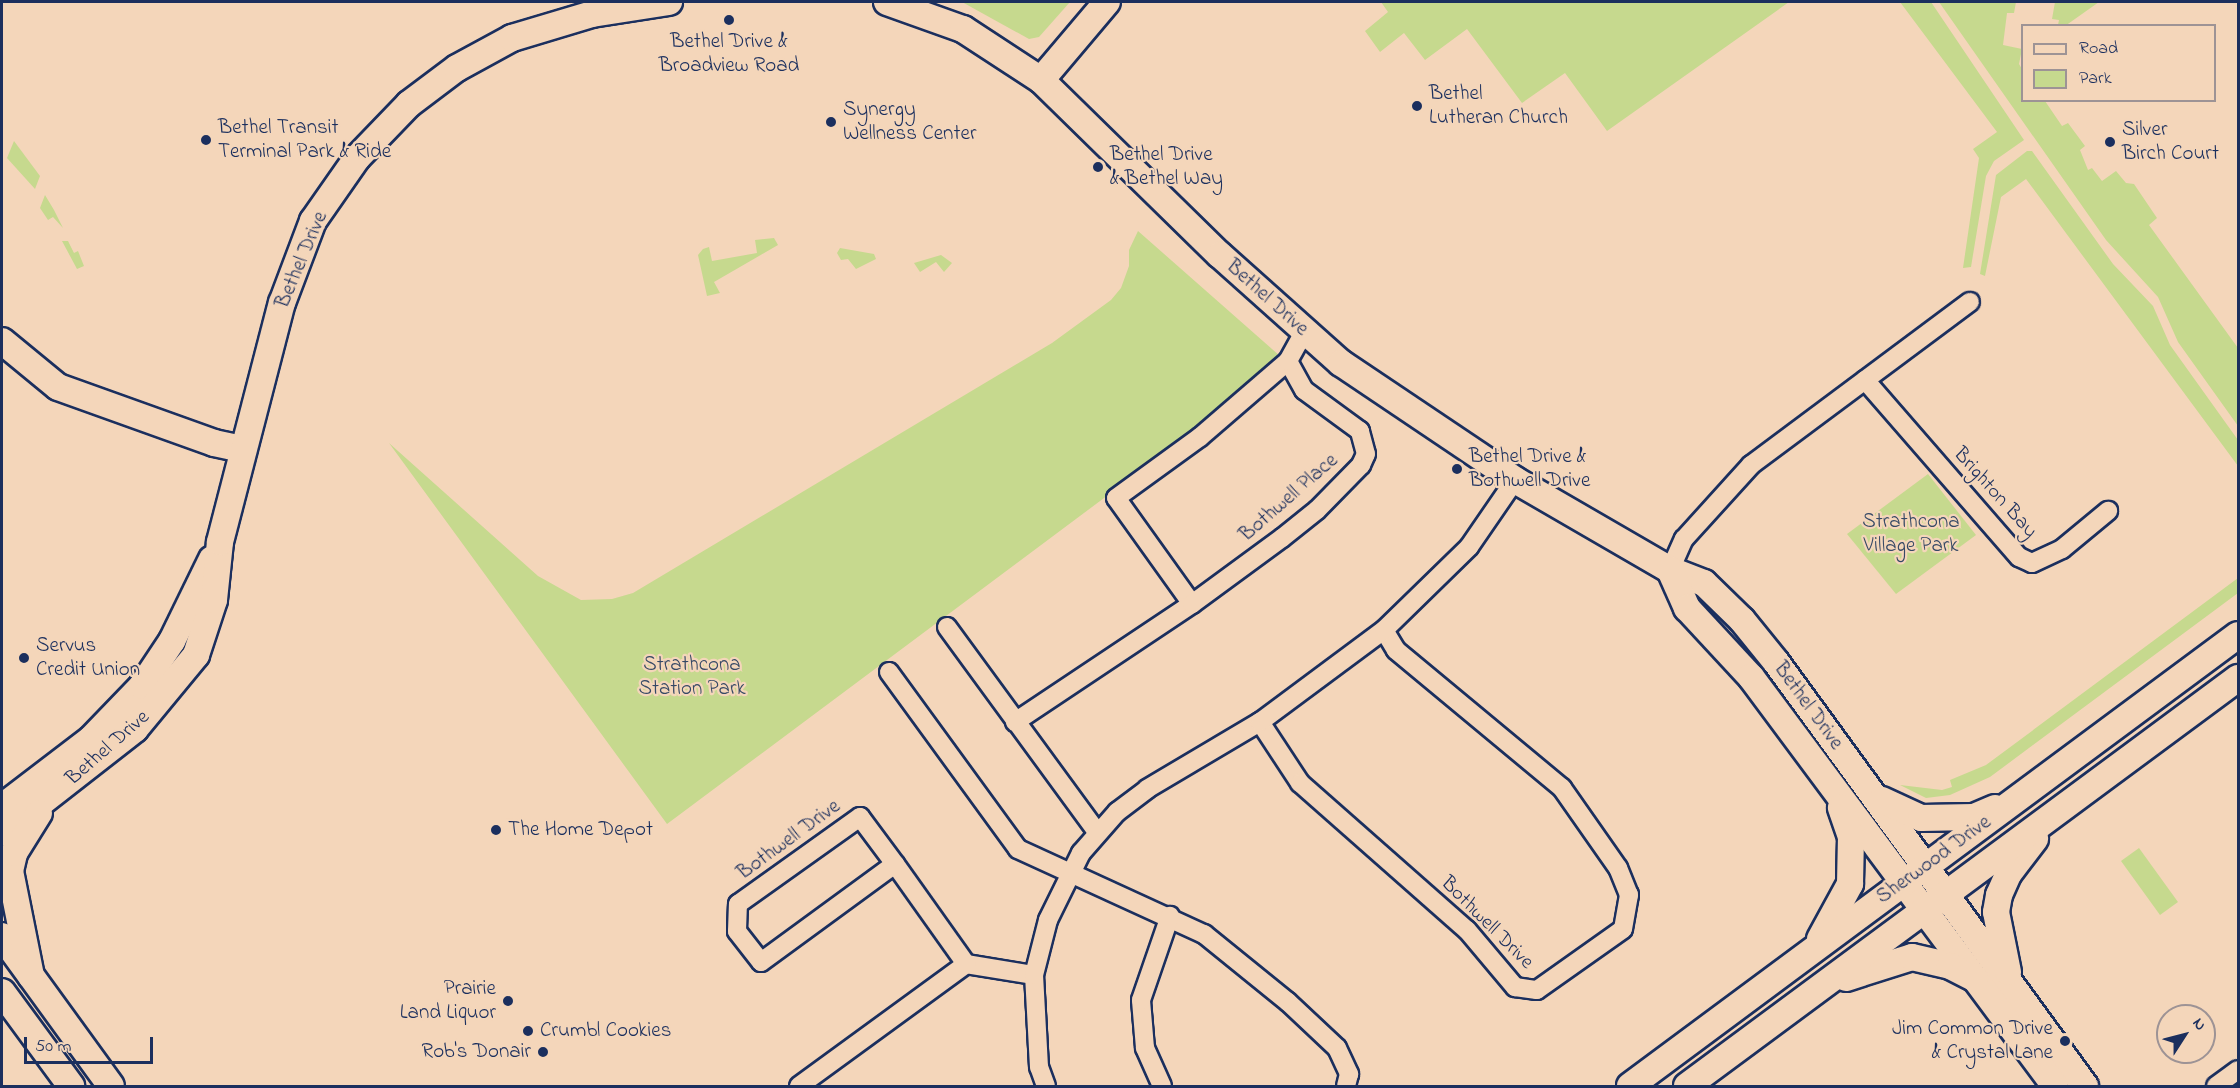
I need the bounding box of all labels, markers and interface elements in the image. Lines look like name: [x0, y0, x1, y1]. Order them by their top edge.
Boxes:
marker: Bethel Drive & Broadview Road: [722, 13, 736, 27]
legend: [2021, 24, 2216, 102]
place label: Bethel Drive & Broadview Road: [659, 29, 799, 79]
text: Road: [2079, 36, 2118, 62]
text: Park: [2079, 66, 2112, 92]
place label: Bethel Lutheran Church: [1429, 81, 1568, 131]
place label: Synergy Wellness Center: [843, 97, 976, 147]
marker: Bethel Lutheran Church: [1410, 99, 1424, 113]
place label: Bethel Transit Terminal Park & Ride: [218, 115, 391, 165]
marker: Synergy Wellness Center: [824, 115, 838, 129]
place label: Silver Birch Court: [2122, 117, 2219, 167]
marker: Bethel Transit Terminal Park & Ride: [199, 133, 213, 147]
marker: Silver Birch Court: [2103, 135, 2117, 149]
place label: Bethel Drive & Bethel Way: [1110, 142, 1223, 192]
marker: Bethel Drive & Bethel Way: [1091, 160, 1105, 174]
street label: Bethel Drive: [270, 208, 334, 312]
street label: Bethel Drive: [1220, 254, 1314, 342]
street label: Brighton Bay: [1948, 442, 2042, 544]
place label: Bethel Drive & Bothwell Drive: [1469, 444, 1590, 494]
street label: Bothwell Place: [1235, 448, 1343, 548]
marker: Bethel Drive & Bothwell Drive: [1450, 462, 1464, 476]
park label: Strathcona Village Park: [1862, 509, 1960, 559]
place label: Servus Credit Union: [36, 633, 140, 683]
marker: Servus Credit Union: [17, 651, 31, 665]
park label: Strathcona Station Park: [638, 652, 746, 702]
street label: Bethel Drive: [1768, 657, 1848, 755]
street label: Bethel Drive: [61, 705, 155, 791]
street label: Bothwell Drive: [732, 794, 846, 886]
street label: Sherwood Drive: [1872, 810, 1996, 910]
place label: The Home Depot: [508, 817, 653, 843]
marker: The Home Depot: [489, 823, 503, 837]
street label: Bothwell Drive: [1435, 871, 1539, 975]
place label: Prairie Land Liquor: [400, 976, 496, 1026]
marker: Prairie Land Liquor: [501, 994, 515, 1008]
north arrow: [2156, 1004, 2216, 1064]
text: N: [2186, 1013, 2212, 1036]
place label: Jim Common Drive & Crystal Lane: [1892, 1016, 2053, 1066]
place label: Crumbl Cookies: [540, 1018, 671, 1044]
marker: Crumbl Cookies: [521, 1024, 535, 1038]
scale bar: [27, 1025, 156, 1063]
text: 50 m: [35, 1034, 72, 1060]
marker: Jim Common Drive & Crystal Lane: [2058, 1034, 2072, 1048]
place label: Rob's Donair: [422, 1039, 531, 1065]
marker: Rob's Donair: [536, 1045, 550, 1059]

